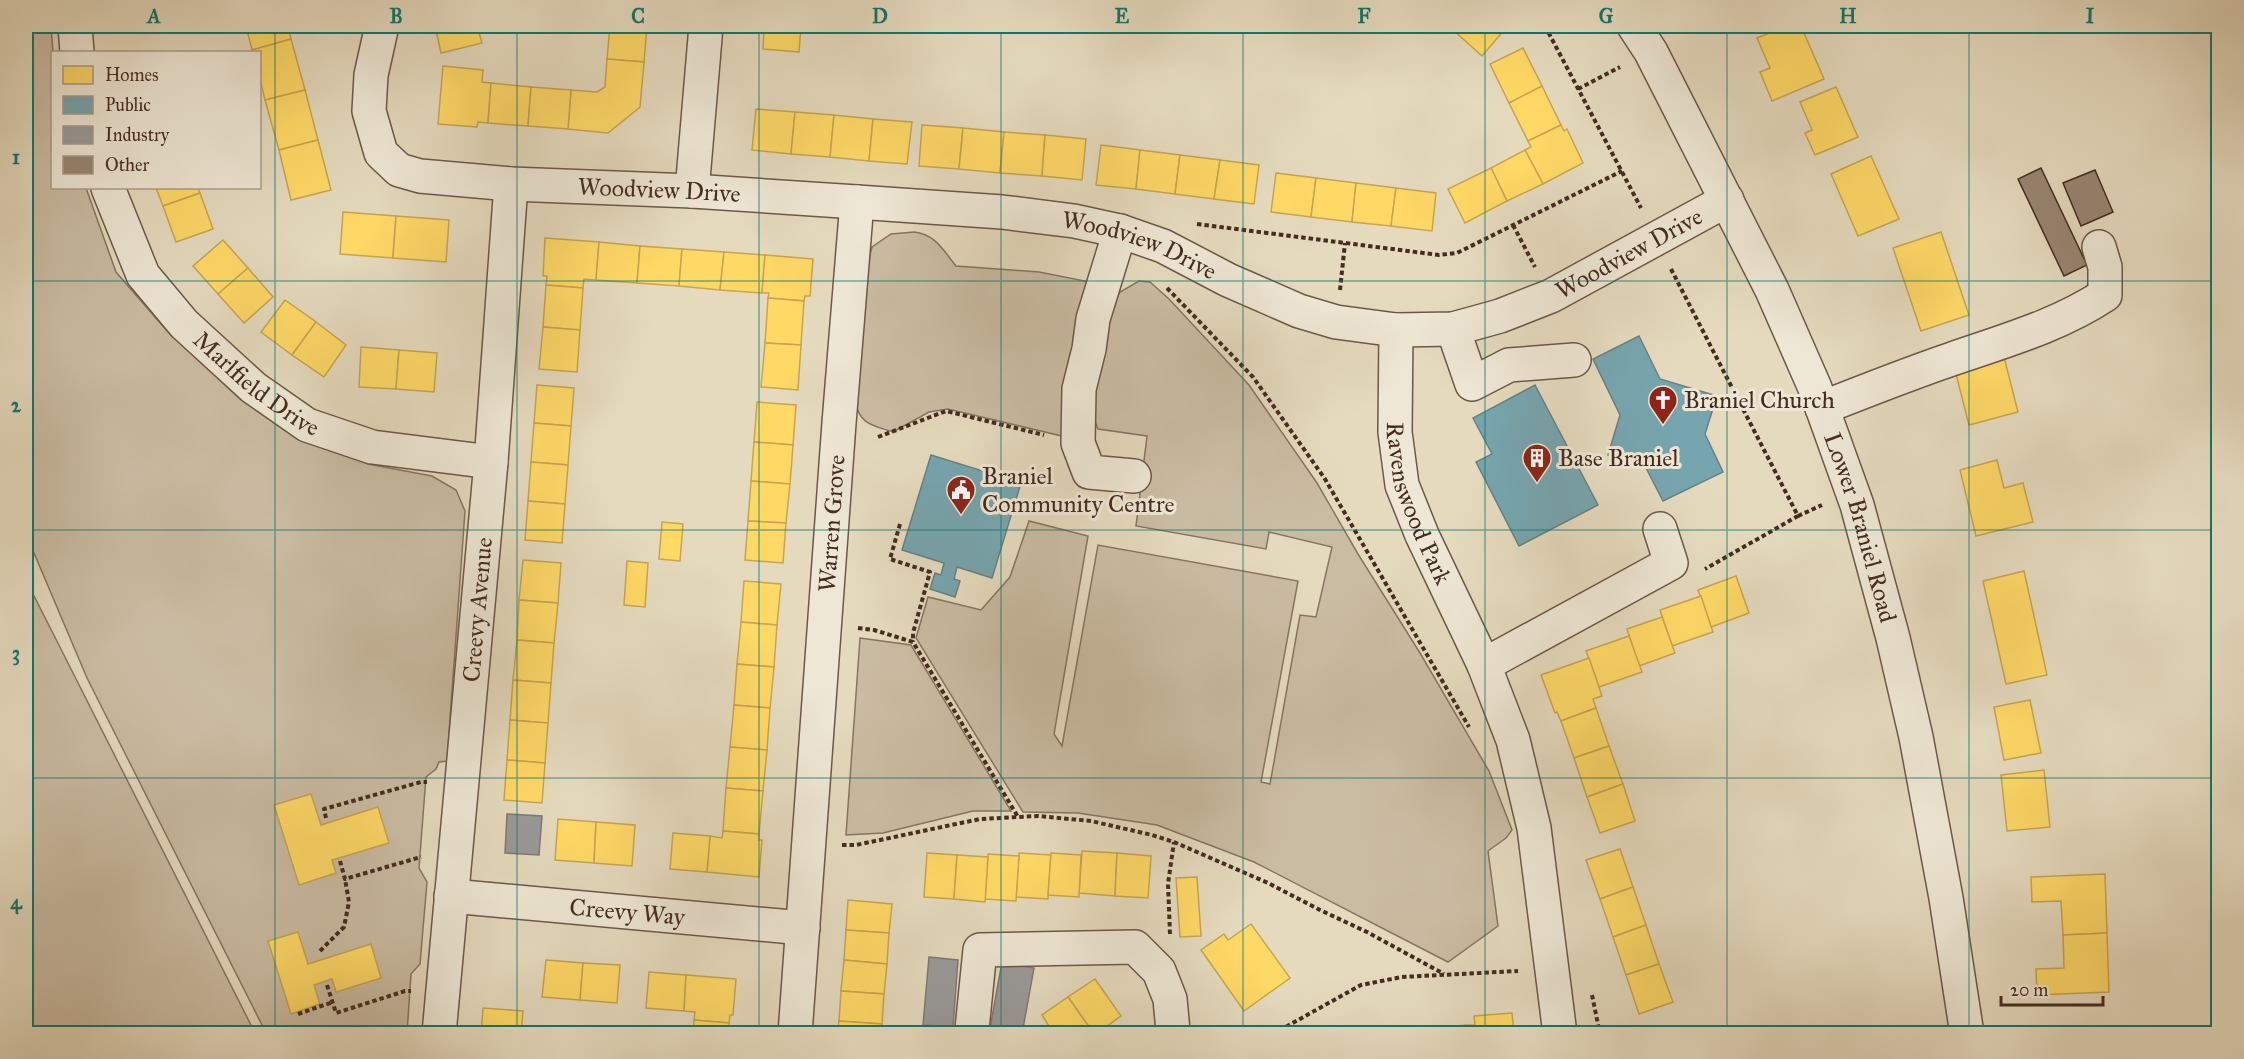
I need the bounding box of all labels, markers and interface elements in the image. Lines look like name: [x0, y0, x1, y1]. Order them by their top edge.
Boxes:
text: A: [145, 4, 161, 28]
text: B: [389, 4, 403, 28]
text: C: [631, 4, 645, 28]
text: D: [872, 4, 888, 28]
text: E: [1115, 4, 1130, 28]
text: F: [1357, 4, 1371, 28]
text: G: [1599, 4, 1614, 28]
text: H: [1839, 4, 1857, 28]
text: I: [2086, 4, 2095, 28]
legend: [51, 51, 261, 189]
text: Homes: [105, 64, 159, 86]
text: Public: [105, 94, 151, 116]
text: Industry: [105, 124, 170, 146]
text: 1: [12, 145, 20, 169]
text: Other: [105, 154, 150, 176]
street label: Woodview Drive: [577, 172, 741, 209]
street label: Woodview Drive: [1550, 201, 1708, 306]
street label: Woodview Drive: [1061, 205, 1222, 286]
street label: Marlfield Drive: [187, 325, 323, 443]
church icon: Braniel Church: [1647, 384, 1679, 426]
place label: Braniel Church: [1684, 385, 1835, 415]
text: 2: [11, 393, 22, 417]
street label: Ravenswood Park: [1380, 422, 1459, 590]
street label: Lower Braniel Road: [1817, 429, 1903, 626]
building icon: Base Braniel: [1521, 442, 1553, 484]
place label: Base Braniel: [1558, 443, 1679, 473]
street label: Warren Grove: [812, 454, 852, 593]
place label: Braniel Community Centre: [982, 461, 1174, 519]
public building icon: Braniel Community Centre: [945, 474, 977, 516]
street label: Creevy Avenue: [456, 536, 499, 683]
text: 3: [12, 641, 20, 666]
text: 4: [10, 890, 22, 915]
street label: Creevy Way: [568, 892, 687, 932]
scale bar: [2001, 969, 2103, 1007]
text: 20 m: [2010, 979, 2048, 1001]

